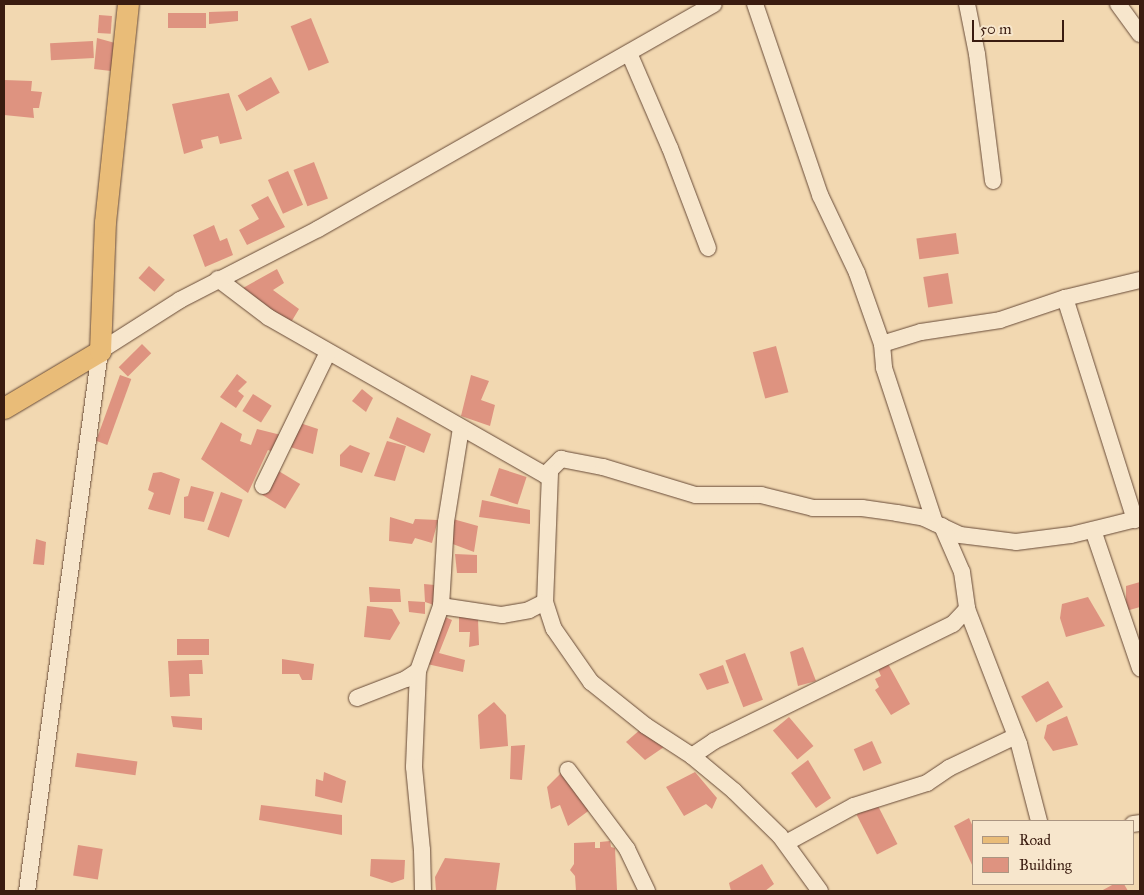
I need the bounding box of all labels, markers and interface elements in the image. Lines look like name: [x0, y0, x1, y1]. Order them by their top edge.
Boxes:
scale bar: [974, 10, 1066, 42]
text: 50 m: [980, 20, 1012, 38]
legend: [972, 820, 1134, 885]
text: Road: [1019, 831, 1051, 849]
text: Building: [1019, 856, 1072, 874]

